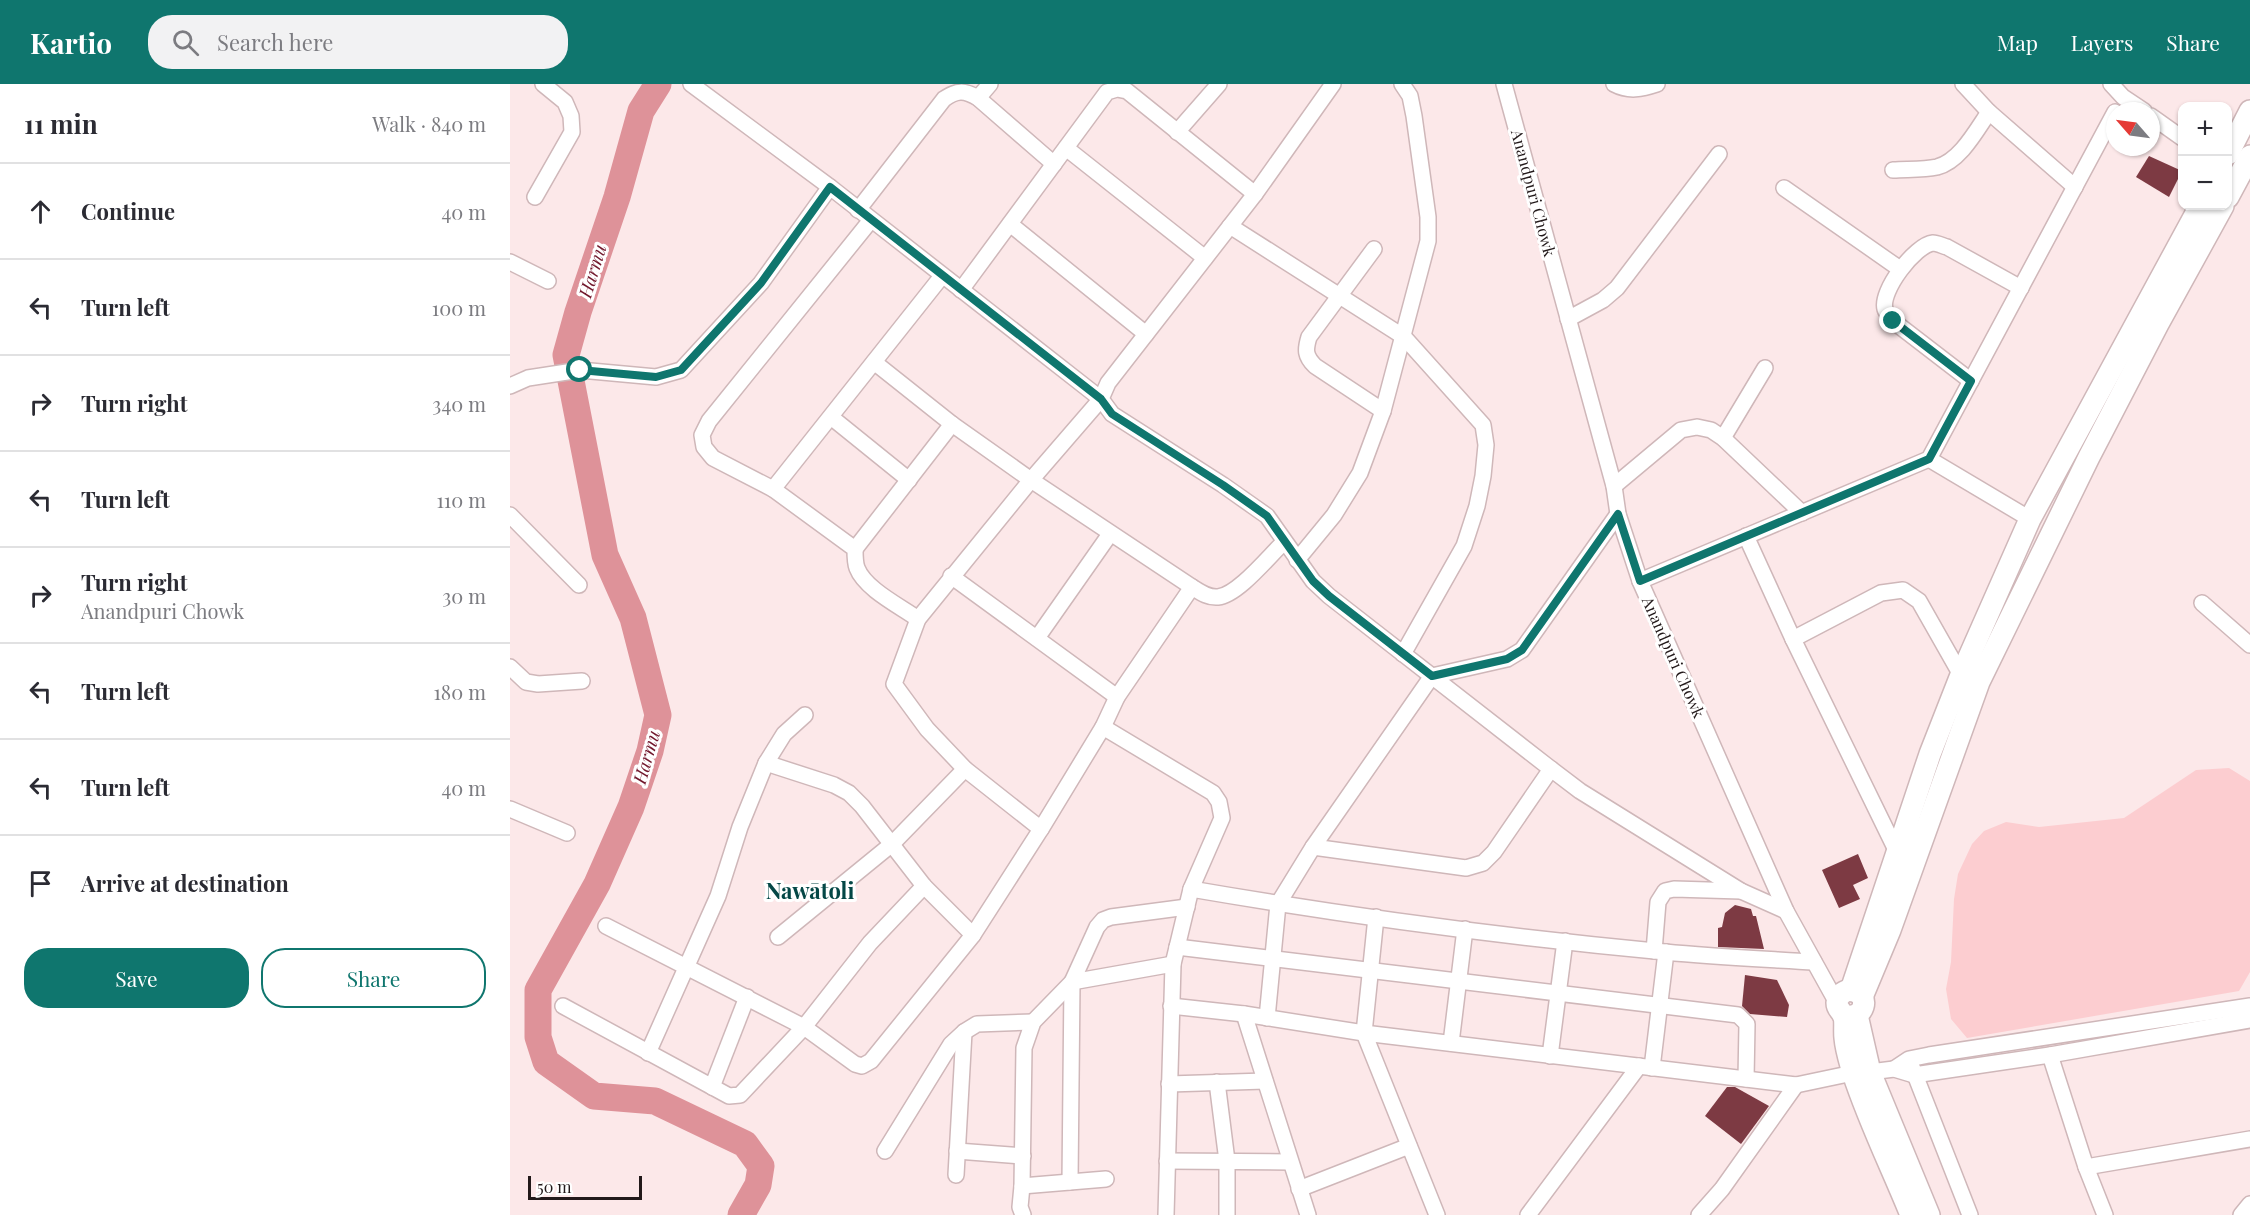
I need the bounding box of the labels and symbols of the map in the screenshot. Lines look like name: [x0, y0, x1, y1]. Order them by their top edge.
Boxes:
north arrow: [2106, 102, 2160, 156]
street label: Anandpuri Chowk: [1507, 126, 1561, 259]
water label: Harmu: [572, 241, 612, 302]
route end: [1879, 307, 1905, 333]
route start: [566, 356, 592, 382]
street label: Anandpuri Chowk: [1637, 592, 1710, 721]
water label: Harmu: [627, 727, 665, 788]
district label: Nawātoli: [766, 875, 854, 905]
scale bar: [528, 1173, 642, 1200]

